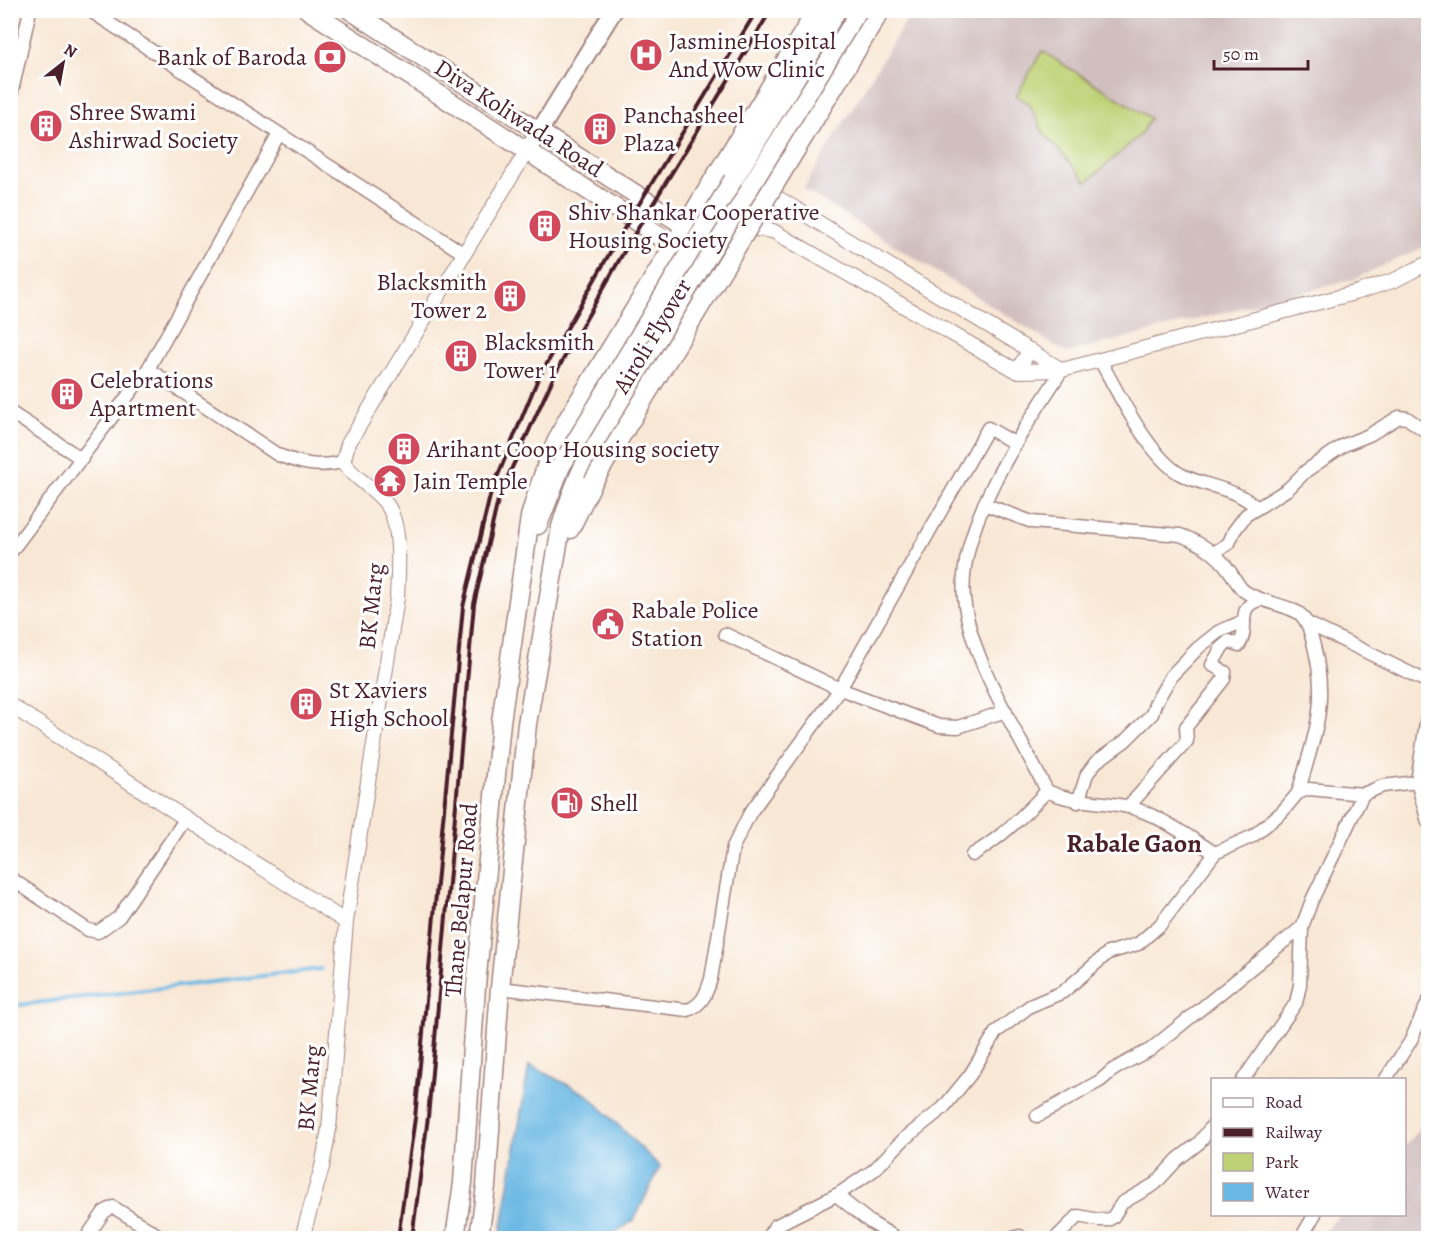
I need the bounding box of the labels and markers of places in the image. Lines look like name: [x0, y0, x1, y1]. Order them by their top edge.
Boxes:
place label: Jasmine Hospital And Wow Clinic: [668, 25, 836, 85]
hospital icon: Jasmine Hospital And Wow Clinic: [628, 37, 664, 73]
bank icon: Bank of Baroda: [312, 39, 348, 75]
place label: Bank of Baroda: [157, 41, 308, 73]
place label: Shree Swami Ashirwad Society: [68, 96, 238, 156]
place label: Panchasheel Plaza: [623, 99, 744, 159]
building icon: Shree Swami Ashirwad Society: [28, 108, 64, 144]
building icon: Panchasheel Plaza: [582, 111, 618, 147]
place label: Shiv Shankar Cooperative Housing Society: [568, 196, 819, 256]
building icon: Shiv Shankar Cooperative Housing Society: [527, 208, 563, 244]
place label: Blacksmith Tower 2: [376, 266, 487, 326]
building icon: Blacksmith Tower 2: [492, 278, 528, 314]
place label: Blacksmith Tower 1: [484, 326, 595, 386]
building icon: Blacksmith Tower 1: [443, 338, 479, 374]
place label: Celebrations Apartment: [89, 364, 214, 424]
building icon: Celebrations Apartment: [49, 376, 85, 412]
building icon: Arihant Coop Housing society: [386, 431, 422, 467]
place label: Arihant Coop Housing society: [426, 433, 719, 465]
temple icon: Jain Temple: [372, 463, 408, 499]
place label: Jain Temple: [413, 465, 528, 497]
place label: Rabale Police Station: [631, 594, 758, 654]
public building icon: Rabale Police Station: [590, 606, 626, 642]
place label: St Xaviers High School: [329, 674, 448, 734]
building icon: St Xaviers High School: [288, 686, 324, 722]
fuel station icon: Shell: [549, 785, 585, 821]
place label: Shell: [590, 787, 638, 819]

